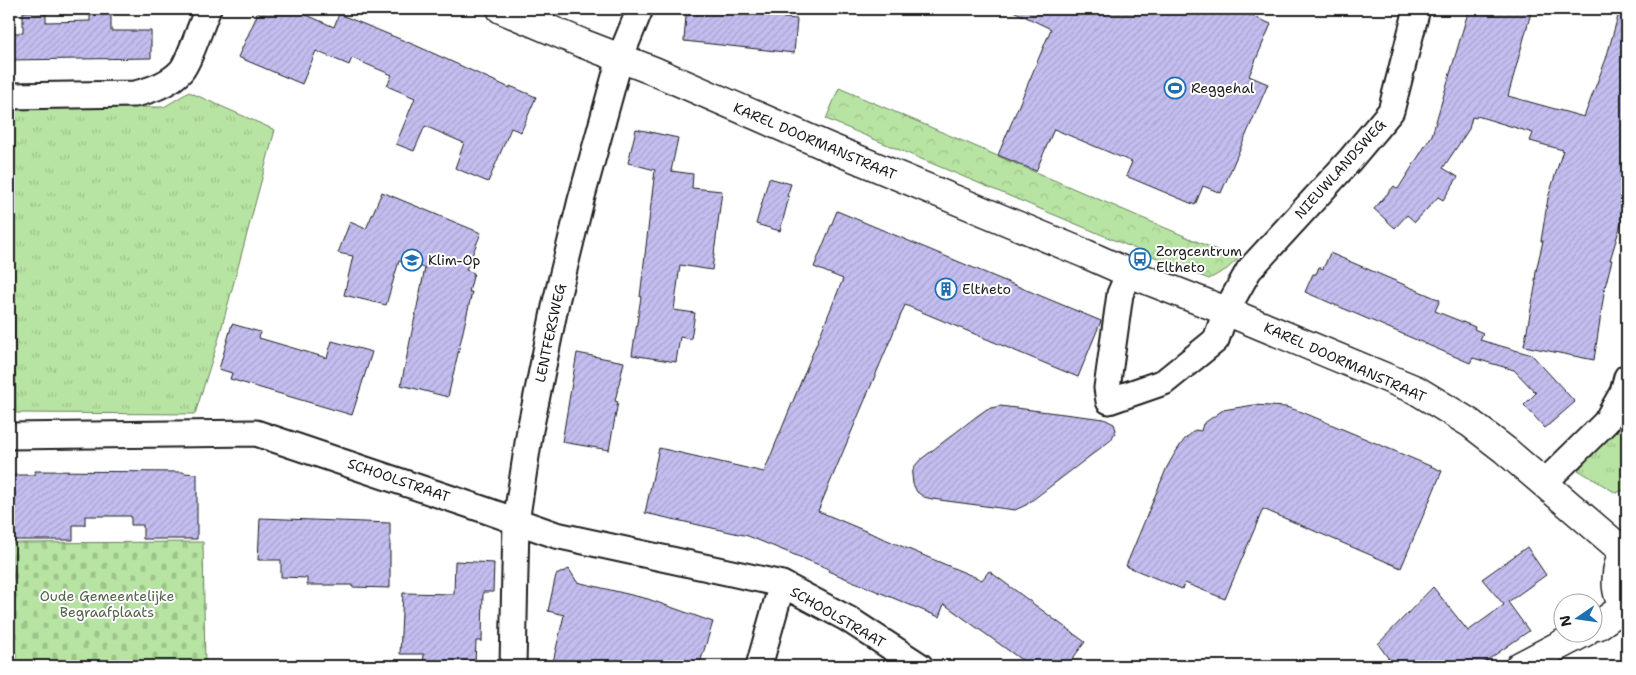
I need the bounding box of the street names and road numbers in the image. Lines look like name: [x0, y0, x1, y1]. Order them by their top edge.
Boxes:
street label: KAREL DOORMANSTRAAT: [731, 98, 900, 184]
street label: NIEUWLANDSWEG: [1291, 115, 1390, 222]
street label: LENTFERSWEG: [531, 282, 569, 384]
street label: KAREL DOORMANSTRAAT: [1261, 318, 1429, 406]
street label: SCHOOLSTRAAT: [345, 454, 453, 506]
street label: SCHOOLSTRAAT: [787, 582, 889, 652]

